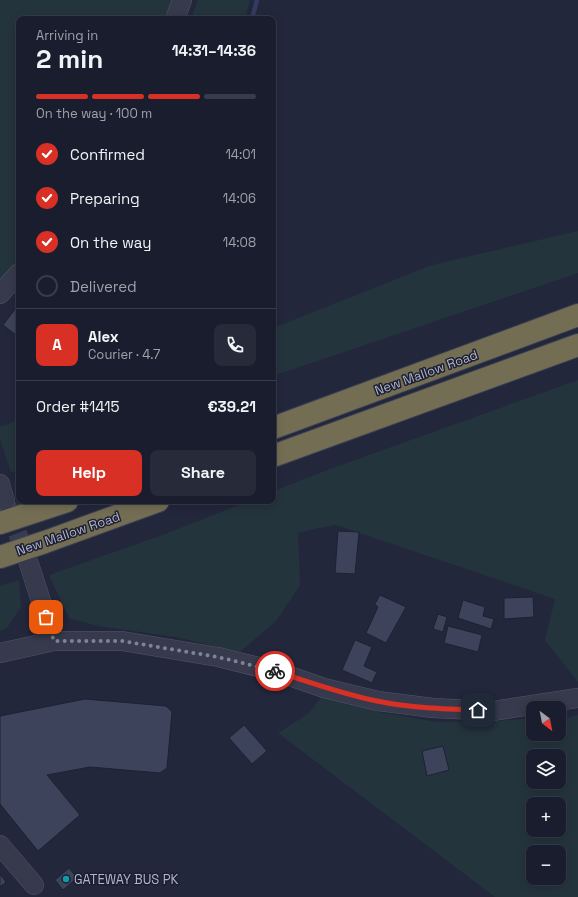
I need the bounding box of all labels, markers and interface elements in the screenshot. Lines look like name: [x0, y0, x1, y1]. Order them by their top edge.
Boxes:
text: Arriving in: [36, 27, 98, 44]
text: 14:31–14:36: [172, 41, 256, 60]
text: 2 min: [36, 42, 103, 76]
text: On the way · 100 m: [36, 105, 152, 122]
icon: check: [36, 143, 58, 165]
text: Confirmed: [70, 145, 145, 164]
text: 14:01: [225, 146, 256, 163]
icon: check: [36, 187, 58, 209]
text: Preparing: [70, 189, 140, 208]
text: 14:06: [223, 190, 256, 207]
icon: check: [36, 231, 58, 253]
text: On the way: [70, 233, 151, 252]
text: 14:08: [223, 234, 256, 251]
text: Delivered: [70, 277, 137, 296]
button: phone: [214, 324, 256, 366]
text: Alex: [88, 327, 119, 346]
text: A: [52, 335, 62, 354]
text: Courier · 4.7: [88, 346, 160, 363]
street label: New Mallow Road: [372, 346, 480, 399]
text: Order #1415: [36, 397, 119, 416]
text: €39.21: [207, 397, 256, 416]
button: Help: [36, 450, 142, 496]
button: Share: [150, 450, 256, 496]
street label: New Mallow Road: [14, 508, 122, 559]
pin: [29, 600, 63, 634]
icon: bag: [35, 606, 57, 628]
courier: [255, 651, 295, 691]
icon: bike: [264, 660, 286, 682]
pin: [461, 693, 495, 727]
icon: home: [467, 699, 489, 721]
north arrow: [526, 701, 566, 741]
map controls: [526, 701, 566, 885]
button: layers: [526, 749, 566, 789]
button: +: [526, 797, 566, 837]
button: −: [526, 845, 566, 885]
place label: GATEWAY BUS PK: [74, 871, 178, 888]
marker: GATEWAY BUS PK: [61, 874, 71, 884]

